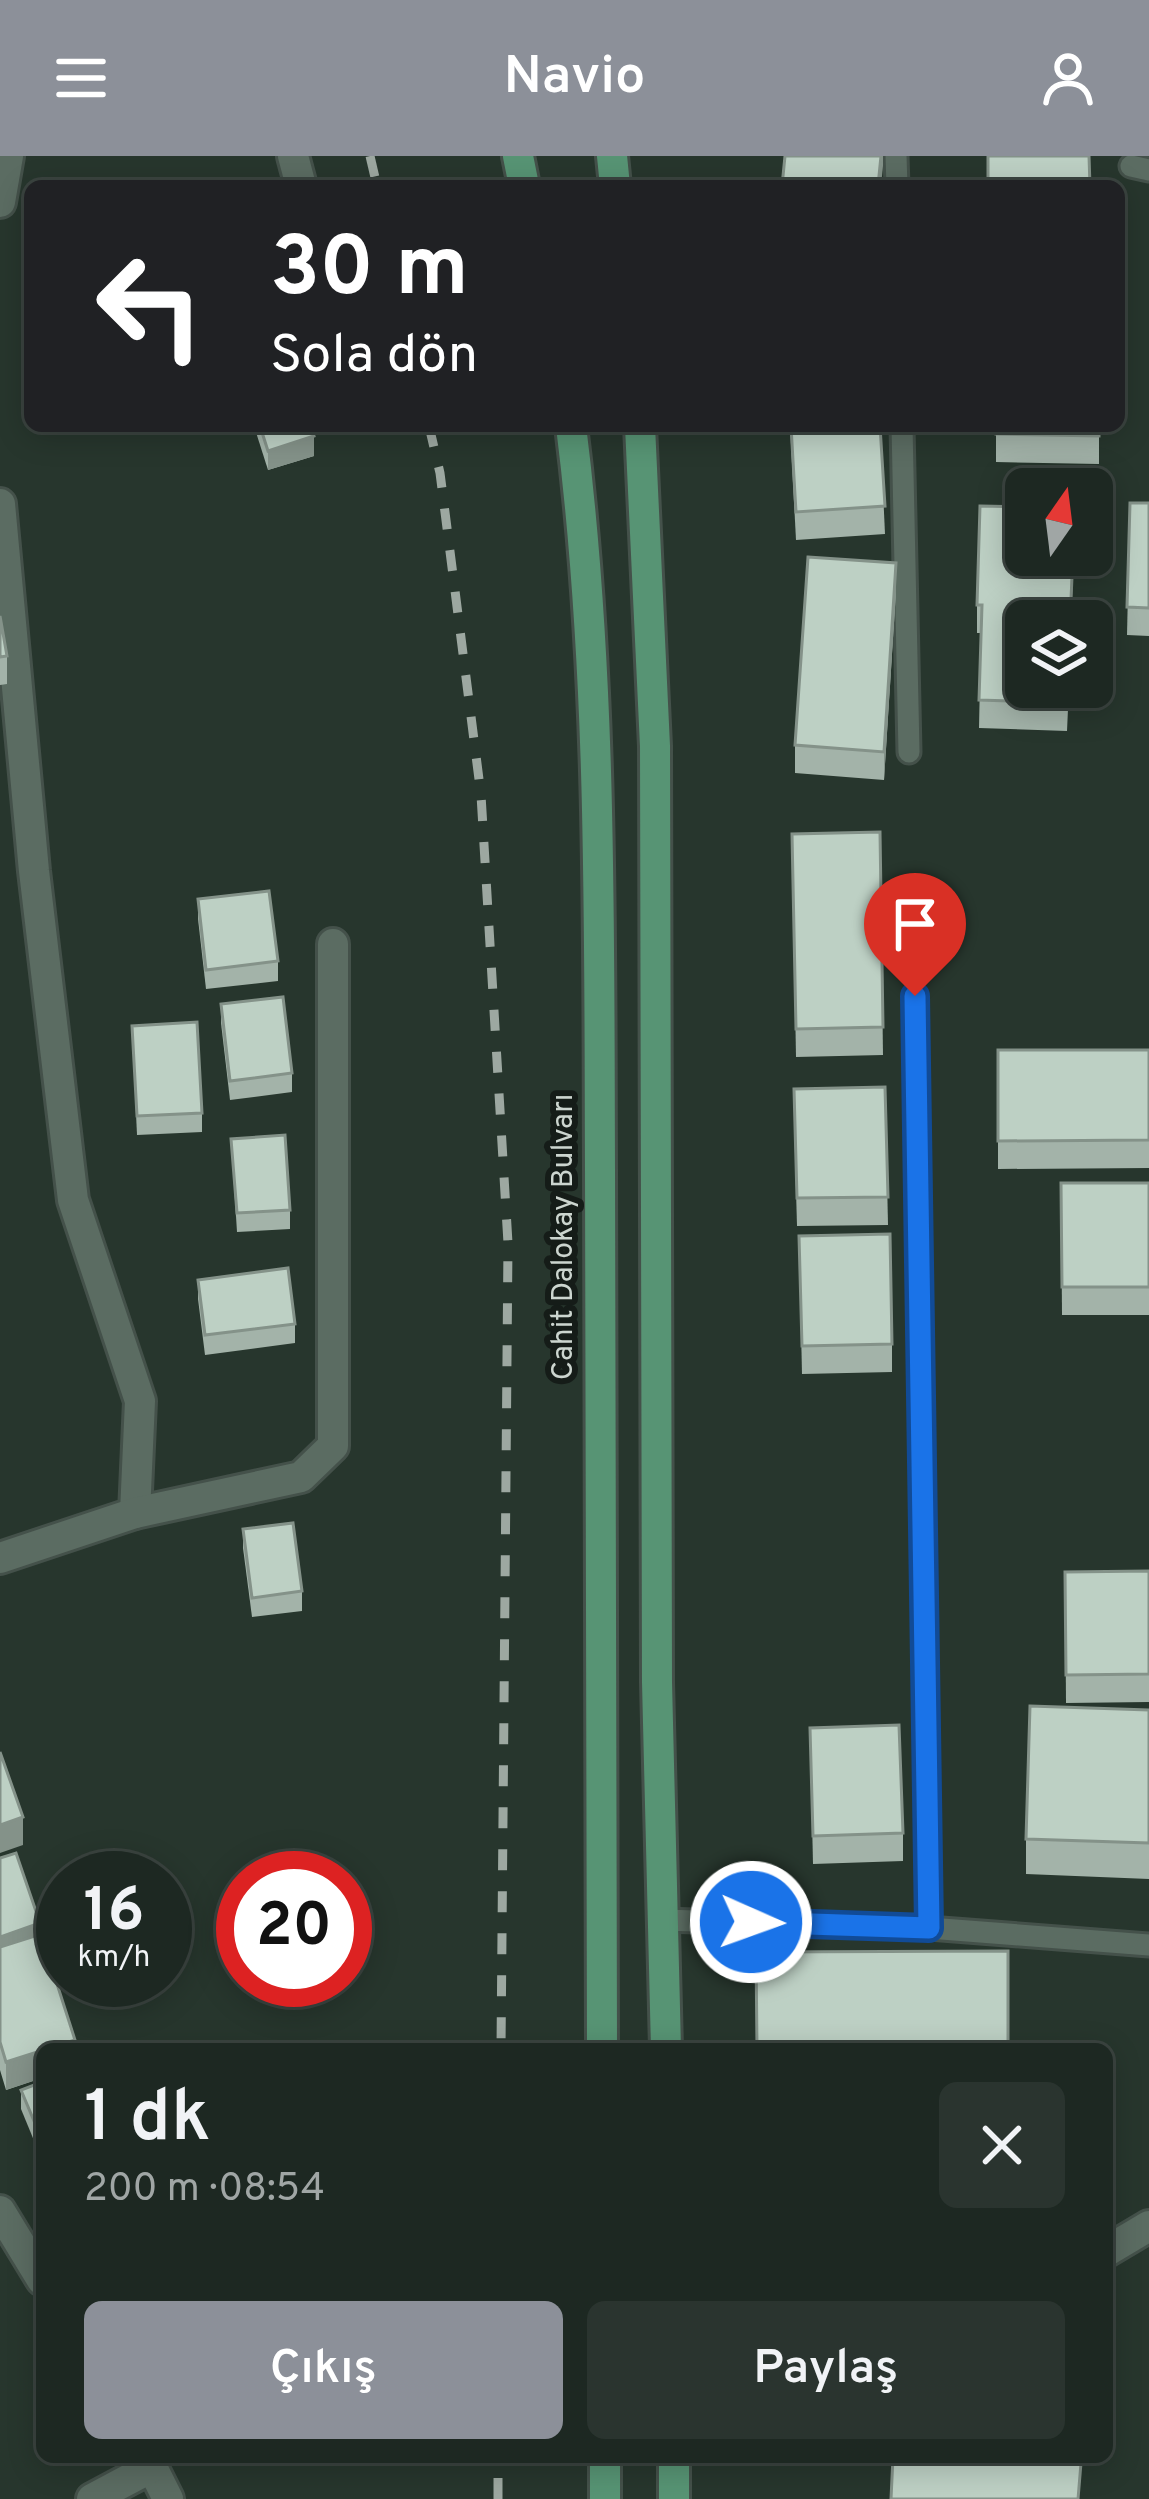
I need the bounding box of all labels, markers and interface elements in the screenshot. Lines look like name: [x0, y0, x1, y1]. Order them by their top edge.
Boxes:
text: Navio: [504, 44, 645, 113]
icon: menu: [48, 45, 114, 111]
icon: person: [1035, 45, 1101, 111]
text: 30 m: [270, 219, 469, 325]
icon: left: [72, 228, 228, 384]
text: Sola dön: [270, 323, 478, 392]
north arrow: [1005, 468, 1113, 576]
map controls: [1005, 468, 1113, 708]
button: layers: [1005, 600, 1113, 708]
pin: [864, 873, 966, 996]
icon: arrive: [882, 891, 948, 957]
street label: Cahit Dalokay Bulvarı: [546, 1094, 583, 1380]
speed limit sign: 20: [216, 1851, 372, 2007]
position arrow: [688, 1859, 814, 1985]
text: 16: [84, 1876, 144, 1952]
text: km/h: [78, 1940, 150, 1977]
text: 1 dk: [84, 2075, 211, 2167]
button: close: [939, 2082, 1065, 2208]
text: 200 m · 08:54: [84, 2166, 325, 2215]
button: Çıkış: [84, 2301, 563, 2439]
button: Paylaş: [587, 2301, 1065, 2439]

